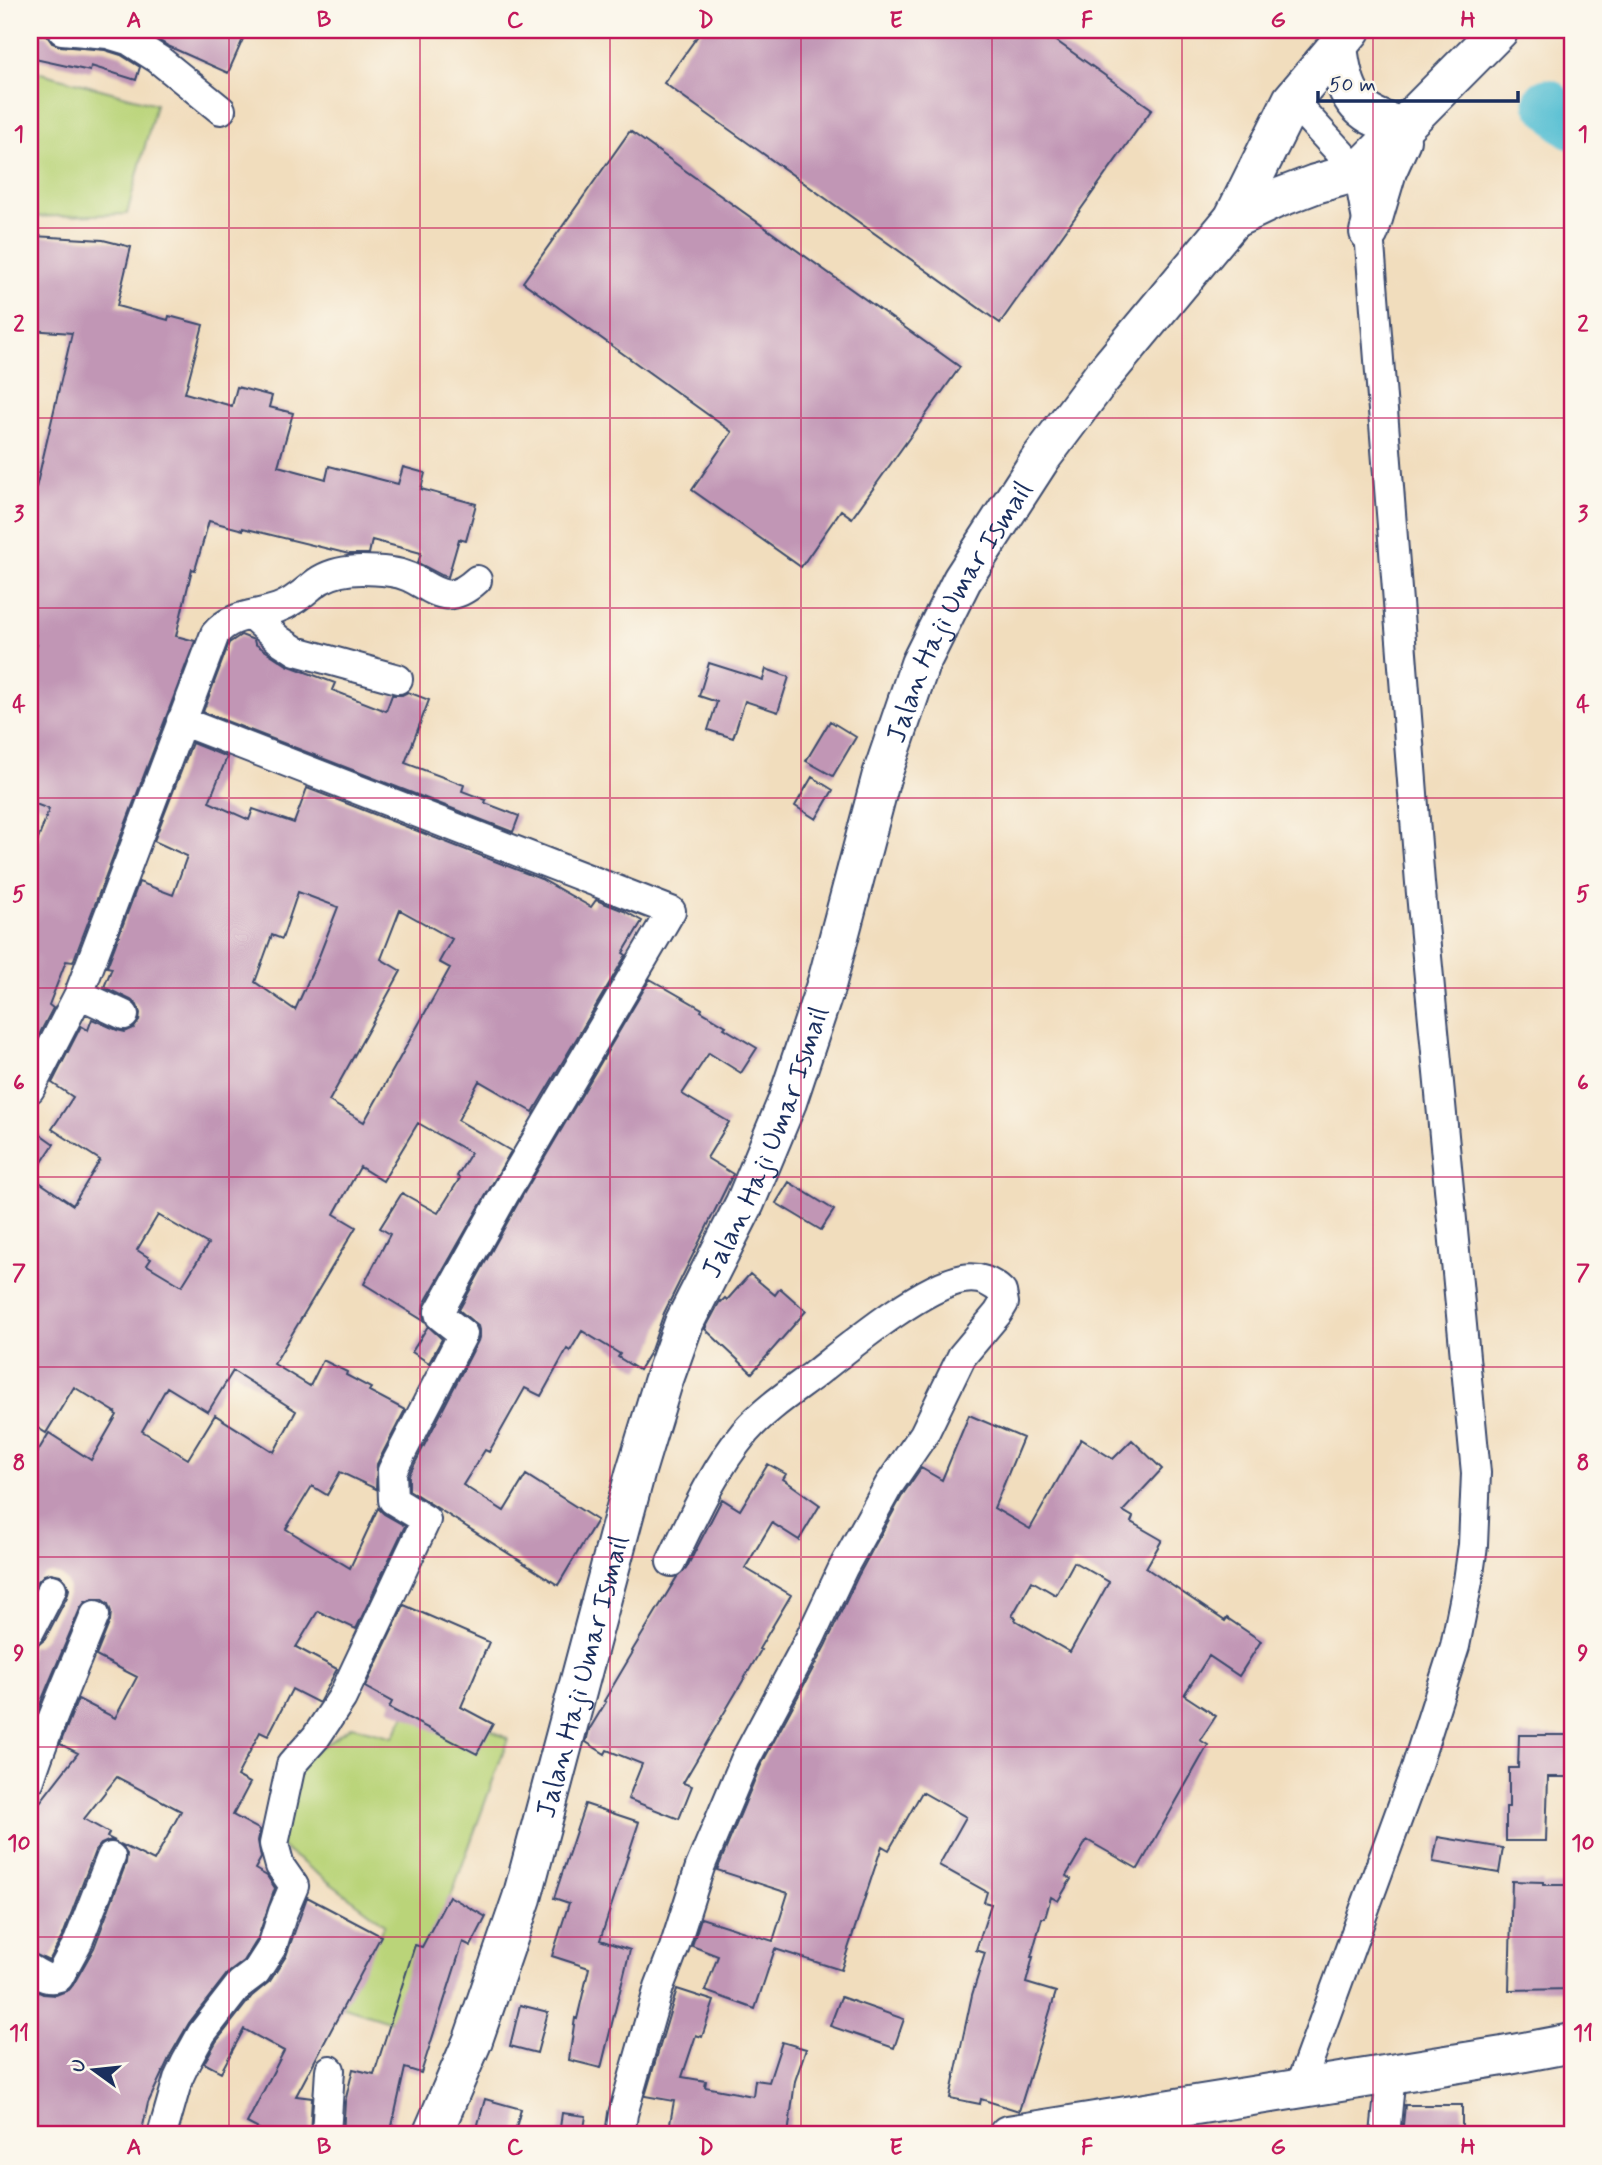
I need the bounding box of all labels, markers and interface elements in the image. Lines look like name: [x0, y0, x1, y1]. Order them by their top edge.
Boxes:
text: A: [126, 6, 142, 36]
text: B: [317, 6, 332, 36]
text: C: [507, 6, 524, 36]
text: D: [698, 6, 714, 36]
text: E: [889, 6, 903, 36]
text: F: [1081, 6, 1093, 36]
text: G: [1270, 6, 1286, 36]
text: H: [1460, 6, 1476, 36]
scale bar: [1318, 60, 1518, 104]
text: 50 m: [1329, 71, 1376, 99]
text: 1: [14, 120, 24, 150]
text: 1: [1578, 120, 1588, 150]
text: 2: [13, 310, 25, 340]
text: 2: [1577, 310, 1589, 340]
street label: Jalan Haji Umar Ismail: [878, 475, 1042, 748]
text: 3: [14, 500, 25, 530]
text: 3: [1578, 500, 1589, 530]
text: 4: [12, 690, 26, 720]
text: 4: [1576, 690, 1590, 720]
text: 5: [12, 880, 26, 910]
text: 5: [1576, 880, 1590, 910]
street label: Jalan Haji Umar Ismail: [694, 1002, 839, 1285]
text: 6: [13, 1069, 25, 1099]
text: 6: [1577, 1069, 1589, 1099]
text: 7: [12, 1259, 26, 1289]
text: 7: [1576, 1259, 1590, 1289]
text: 8: [13, 1449, 25, 1479]
text: 8: [1577, 1449, 1589, 1479]
street label: Jalan Haji Umar Ismail: [528, 1532, 639, 1822]
text: 9: [13, 1639, 25, 1669]
text: 9: [1577, 1639, 1589, 1669]
text: 10: [7, 1829, 31, 1859]
text: 10: [1571, 1829, 1595, 1859]
text: 11: [9, 2019, 29, 2049]
text: 11: [1573, 2019, 1593, 2049]
north arrow: [60, 2036, 130, 2106]
text: U: [65, 2057, 93, 2075]
text: A: [126, 2133, 142, 2163]
text: B: [317, 2133, 332, 2163]
text: C: [507, 2133, 524, 2163]
text: D: [698, 2133, 714, 2163]
text: E: [889, 2133, 903, 2163]
text: F: [1081, 2133, 1093, 2163]
text: G: [1270, 2133, 1286, 2163]
text: H: [1460, 2133, 1476, 2163]

